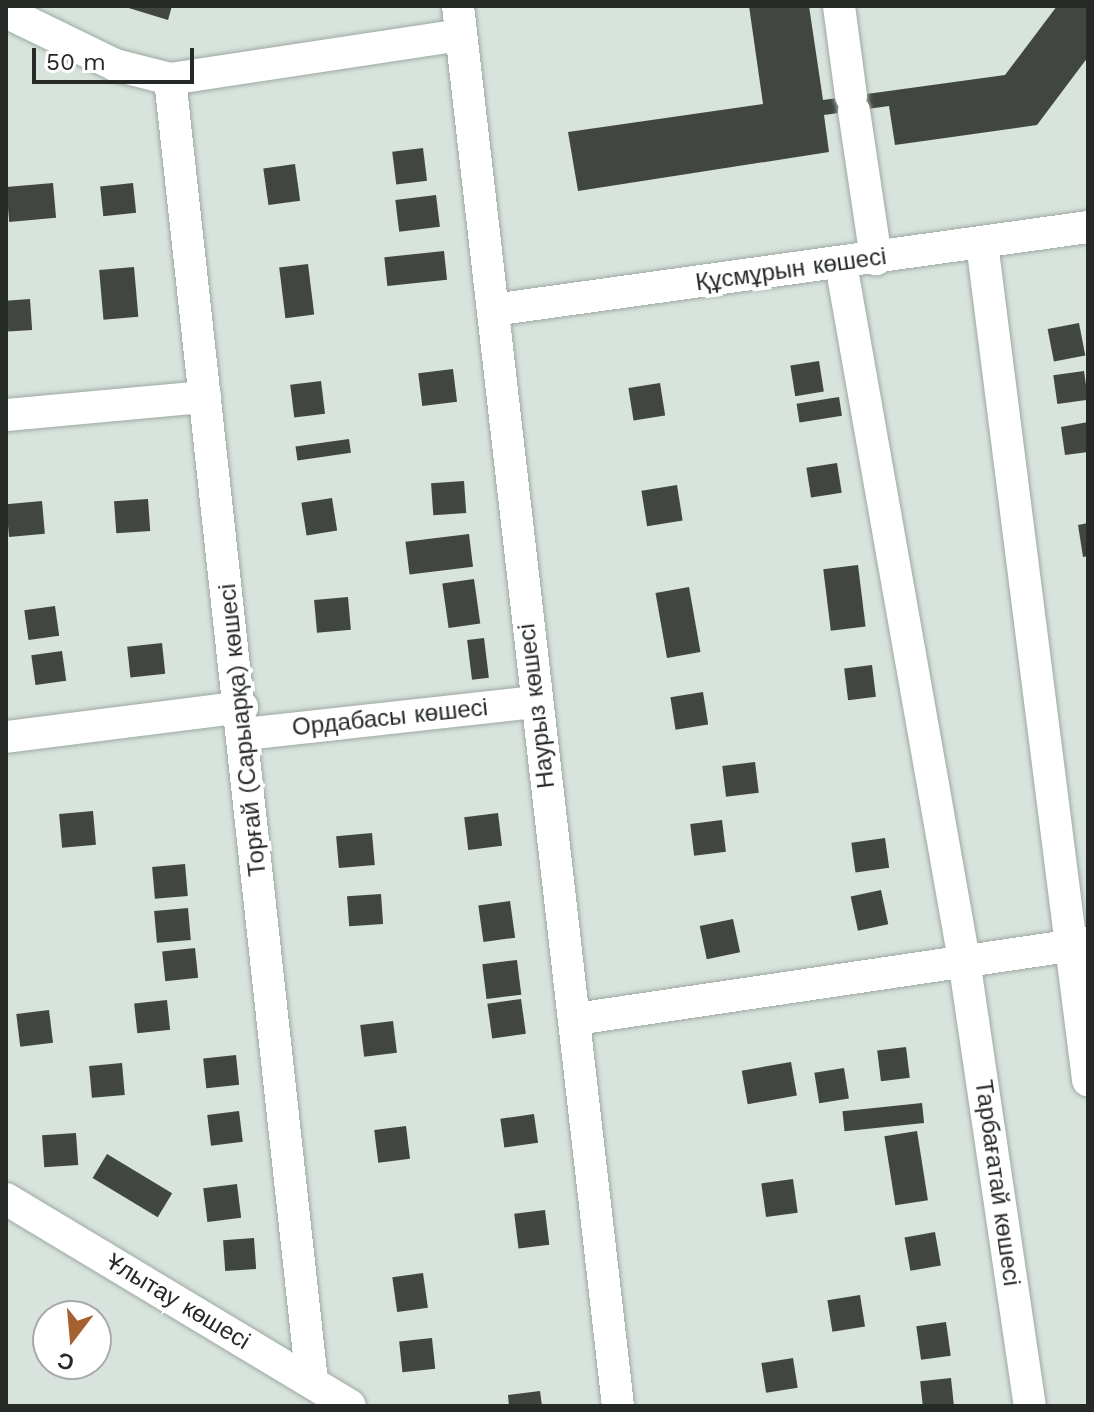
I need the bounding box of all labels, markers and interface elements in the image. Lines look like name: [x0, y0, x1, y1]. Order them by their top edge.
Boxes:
scale bar: [36, 32, 198, 82]
text: 50 m: [46, 48, 106, 76]
street label: Құсмұрын көшесі: [694, 242, 888, 298]
street label: Торғай (Сарыарқа) көшесі: [213, 582, 273, 878]
street label: Наурыз көшесі: [513, 622, 561, 790]
street label: Ордабасы көшесі: [291, 693, 489, 743]
street label: Тарбағатай көшесі: [968, 1078, 1026, 1288]
street label: Ұлытау көшесі: [101, 1248, 255, 1356]
north arrow: [32, 1300, 112, 1380]
text: С: [55, 1347, 77, 1376]

